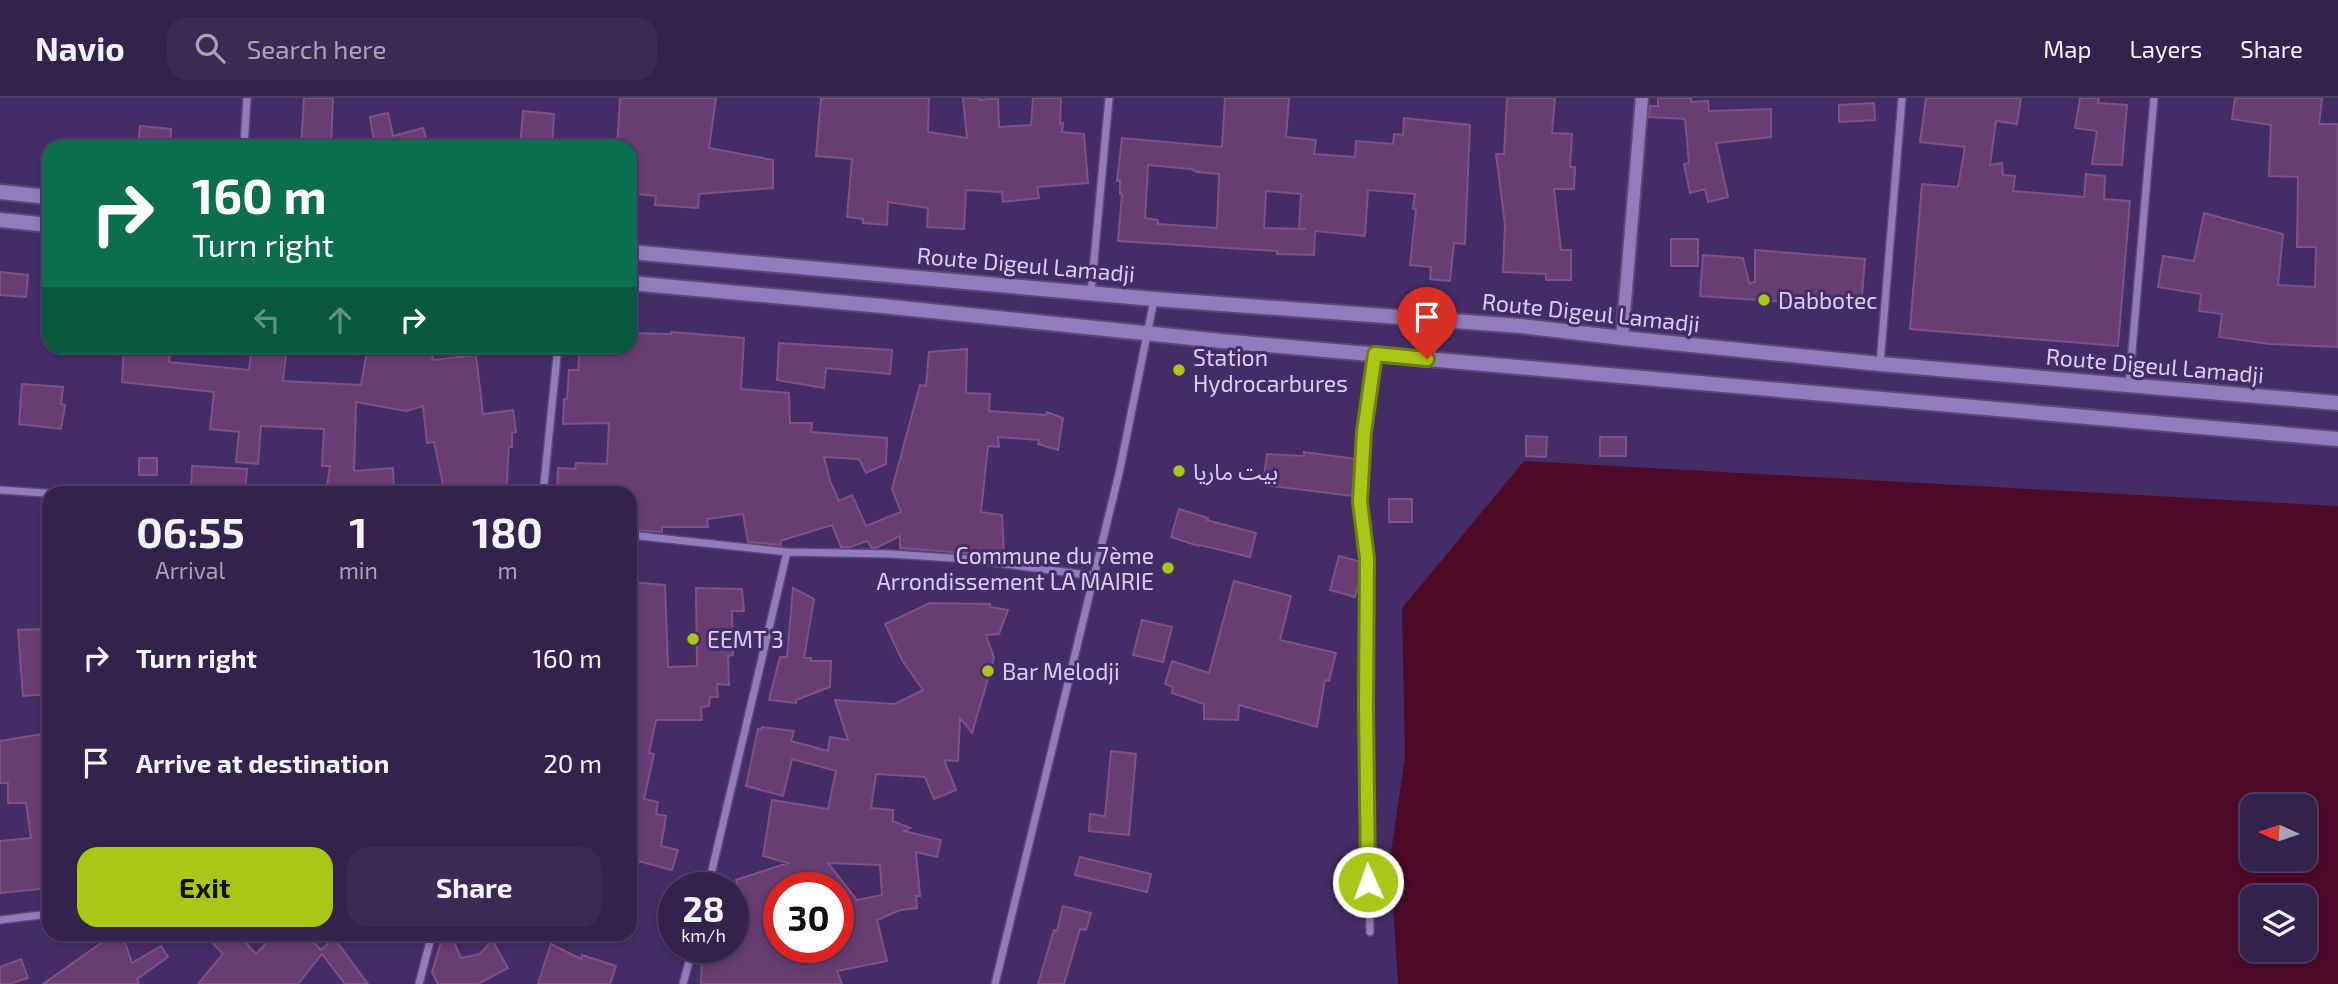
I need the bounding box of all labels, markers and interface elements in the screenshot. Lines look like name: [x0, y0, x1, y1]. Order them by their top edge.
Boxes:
search box: [167, 17, 657, 80]
text: Navio: [35, 28, 125, 68]
icon: search: [191, 29, 229, 67]
text: Search here: [247, 33, 386, 64]
text: Map: [2043, 34, 2091, 63]
text: Layers: [2129, 34, 2202, 63]
text: Share: [2240, 34, 2303, 63]
text: 160 m: [192, 165, 327, 224]
icon: right: [77, 168, 168, 259]
text: Turn right: [192, 225, 334, 263]
street label: Route Digeul Lamadji: [916, 241, 1136, 287]
place label: Dabbotec: [1778, 286, 1878, 314]
pin: [1397, 287, 1457, 359]
street label: Route Digeul Lamadji: [1481, 287, 1701, 337]
marker: Dabbotec: [1756, 292, 1772, 308]
icon: arrive: [1408, 298, 1446, 336]
icon: left: [248, 301, 286, 339]
icon: ahead: [321, 301, 359, 339]
icon: right: [394, 301, 432, 339]
street label: Route Digeul Lamadji: [2045, 342, 2265, 388]
place label: Station Hydrocarbures: [1193, 343, 1348, 397]
marker: Station Hydrocarbures: [1171, 362, 1187, 378]
place label: بيت ماريا: [1193, 457, 1278, 486]
marker: بيت ماريا: [1171, 463, 1187, 479]
text: 06:55: [136, 506, 245, 556]
text: 1: [349, 506, 367, 556]
text: 180: [472, 506, 543, 556]
place label: Commune du 7ème Arrondissement LA MAIRIE: [876, 541, 1154, 595]
text: Arrival: [155, 556, 225, 584]
text: min: [339, 556, 378, 584]
text: m: [497, 556, 518, 584]
marker: Commune du 7ème Arrondissement LA MAIRIE: [1160, 560, 1176, 576]
place label: EEMT 3: [707, 625, 784, 653]
marker: EEMT 3: [685, 631, 701, 647]
icon: right: [77, 639, 115, 677]
text: Turn right: [136, 642, 257, 673]
text: 160 m: [533, 642, 602, 673]
place label: Bar Melodji: [1002, 657, 1120, 685]
marker: Bar Melodji: [980, 663, 996, 679]
icon: arrive: [77, 744, 115, 782]
text: Arrive at destination: [136, 747, 389, 778]
text: 20 m: [543, 747, 602, 778]
north arrow: [2240, 794, 2317, 872]
map controls: [2240, 794, 2317, 962]
position arrow: [1331, 845, 1405, 919]
button: Exit: [77, 847, 333, 927]
button: Share: [347, 847, 602, 927]
speed limit sign: 30: [763, 872, 854, 963]
button: layers: [2240, 885, 2317, 962]
text: 28: [682, 887, 725, 929]
text: km/h: [681, 924, 726, 946]

